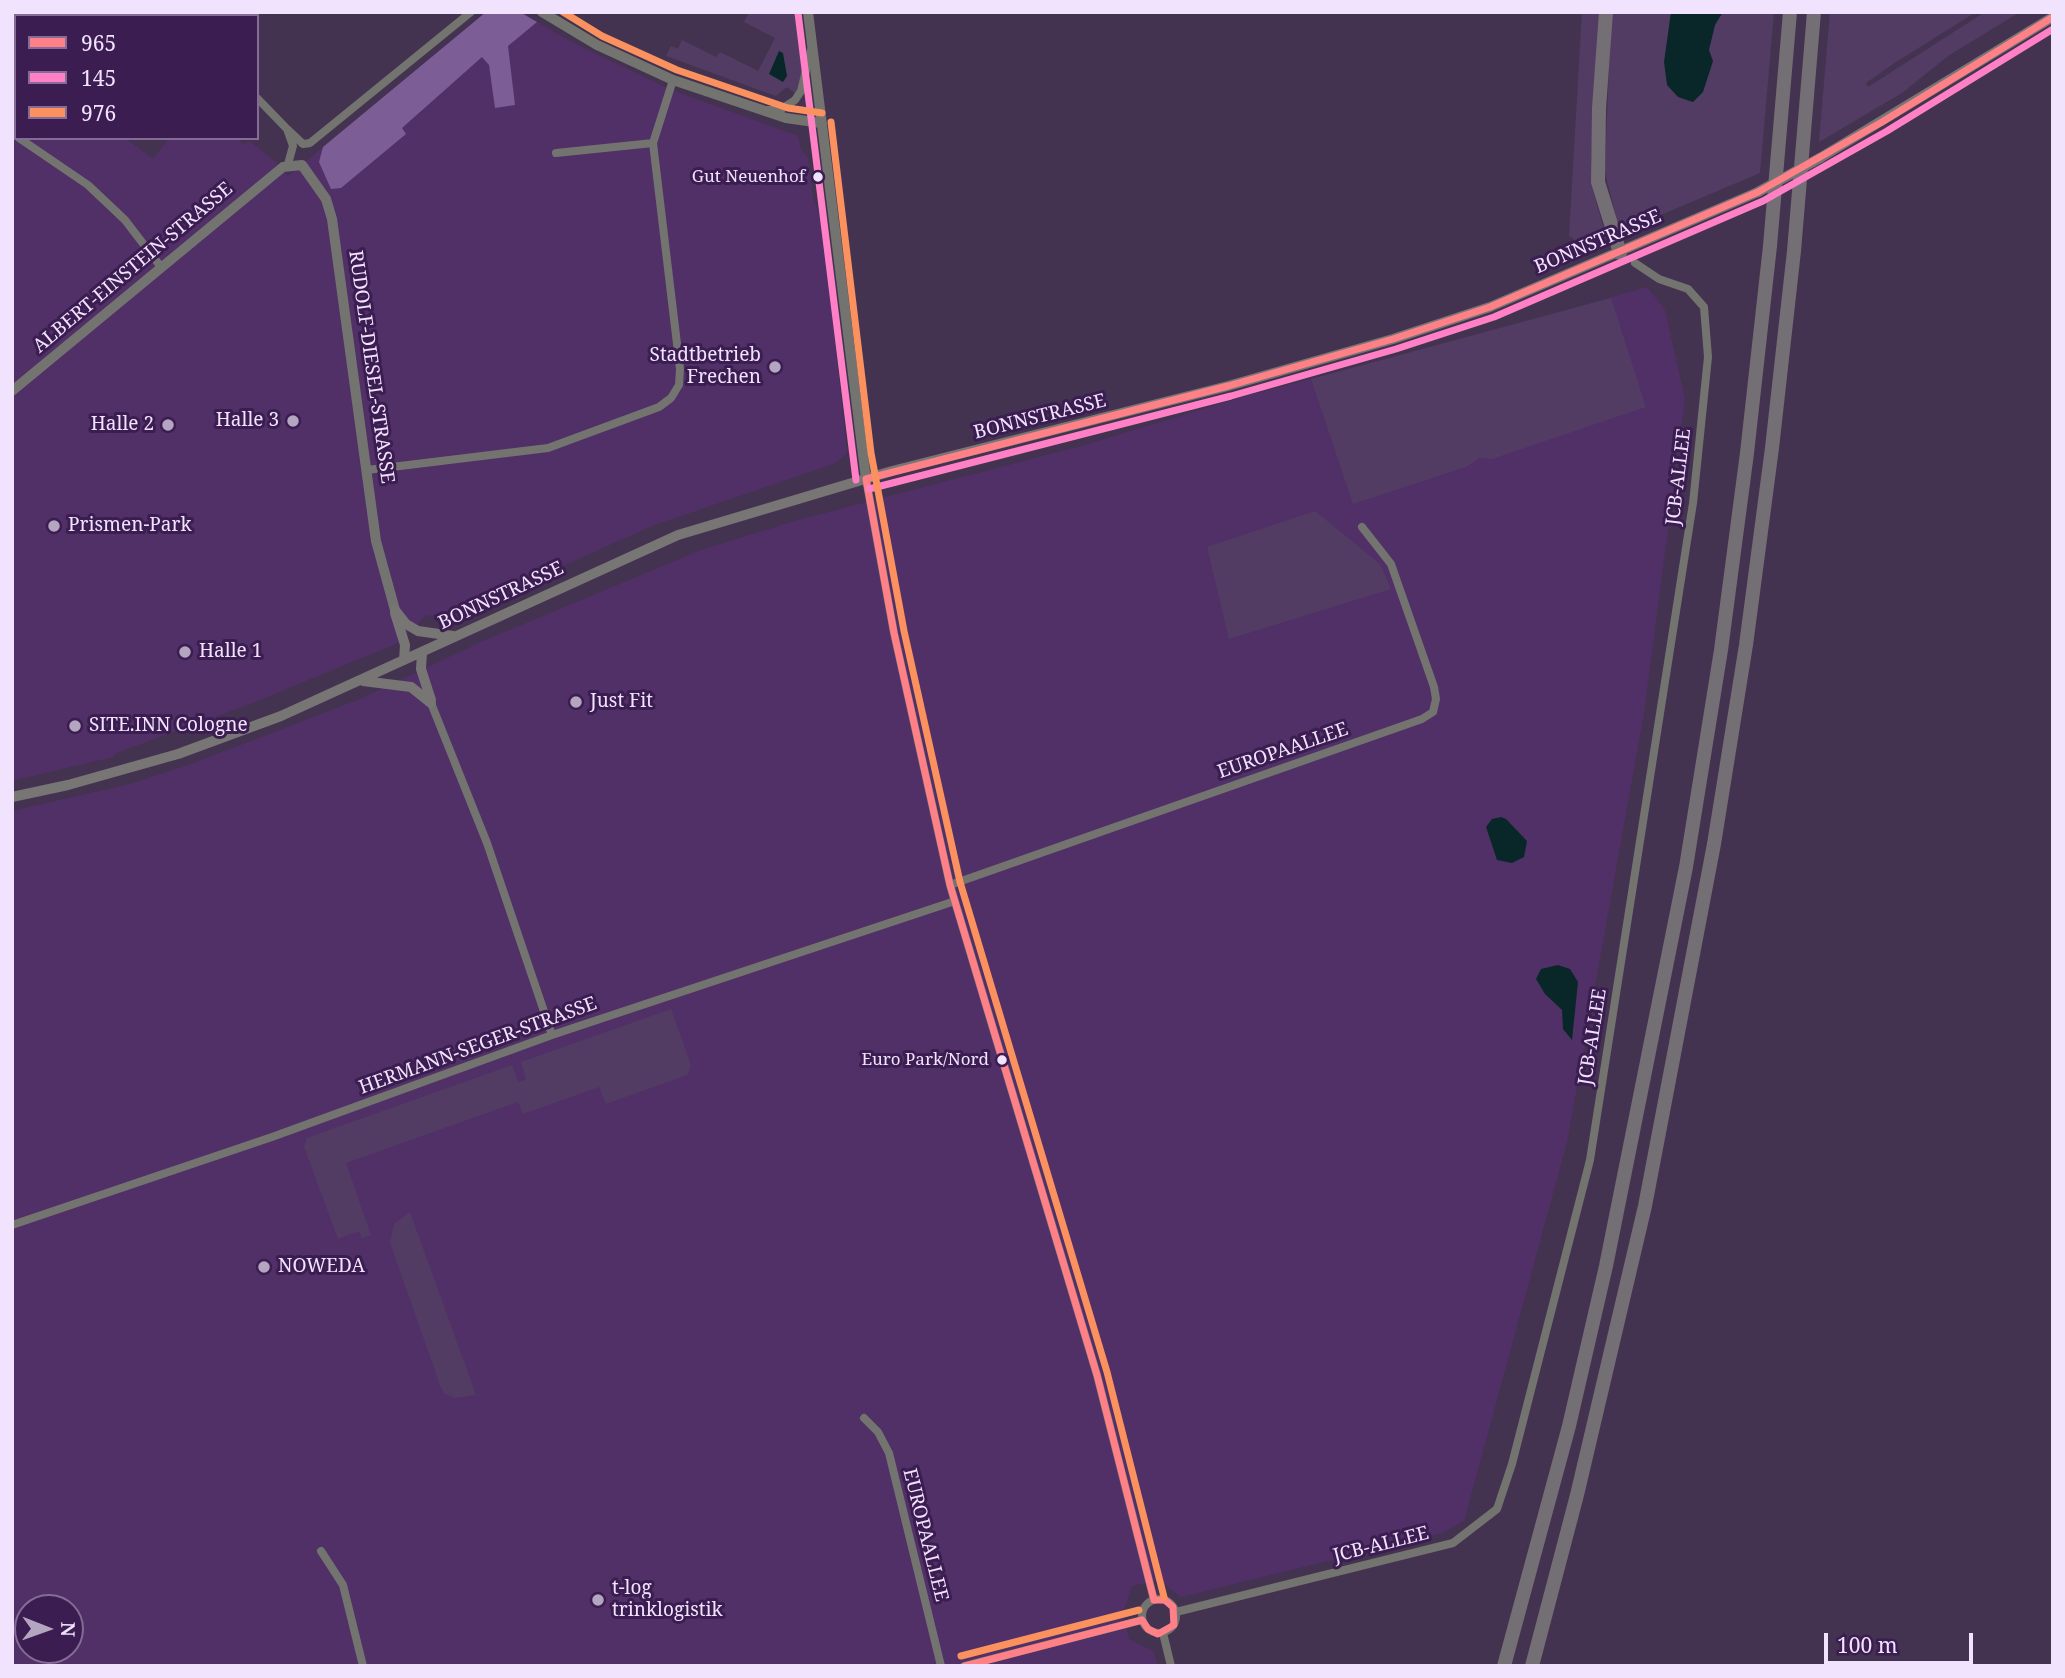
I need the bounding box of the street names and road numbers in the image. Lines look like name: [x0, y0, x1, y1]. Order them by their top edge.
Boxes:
street label: ALBERT-EINSTEIN-STRASSE: [29, 178, 237, 358]
street label: BONNSTRASSE: [1531, 205, 1665, 279]
street label: RUDOLF-DIESEL-STRASSE: [343, 249, 399, 485]
street label: BONNSTRASSE: [972, 390, 1108, 444]
street label: JCB-ALLEE: [1662, 427, 1696, 527]
street label: BONNSTRASSE: [435, 557, 567, 635]
street label: EUROPAALLEE: [1215, 718, 1351, 784]
street label: JCB-ALLEE: [1574, 987, 1612, 1087]
street label: HERMANN-SEGER-STRASSE: [356, 992, 600, 1100]
street label: EUROPAALLEE: [897, 1466, 953, 1604]
street label: JCB-ALLEE: [1331, 1522, 1431, 1568]

